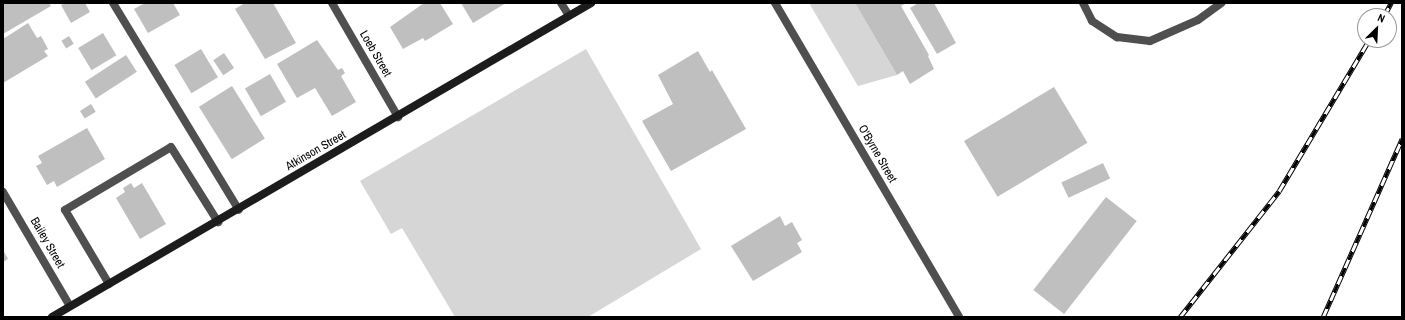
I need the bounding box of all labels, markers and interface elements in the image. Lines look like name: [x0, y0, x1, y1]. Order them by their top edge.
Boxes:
north arrow: [1357, 8, 1397, 48]
text: N: [1376, 10, 1387, 26]
street label: Loeb Street: [356, 28, 394, 80]
street label: O'Byrne Street: [855, 123, 899, 185]
street label: Atkinson Street: [283, 128, 349, 174]
street label: Bailey Street: [27, 215, 67, 271]

